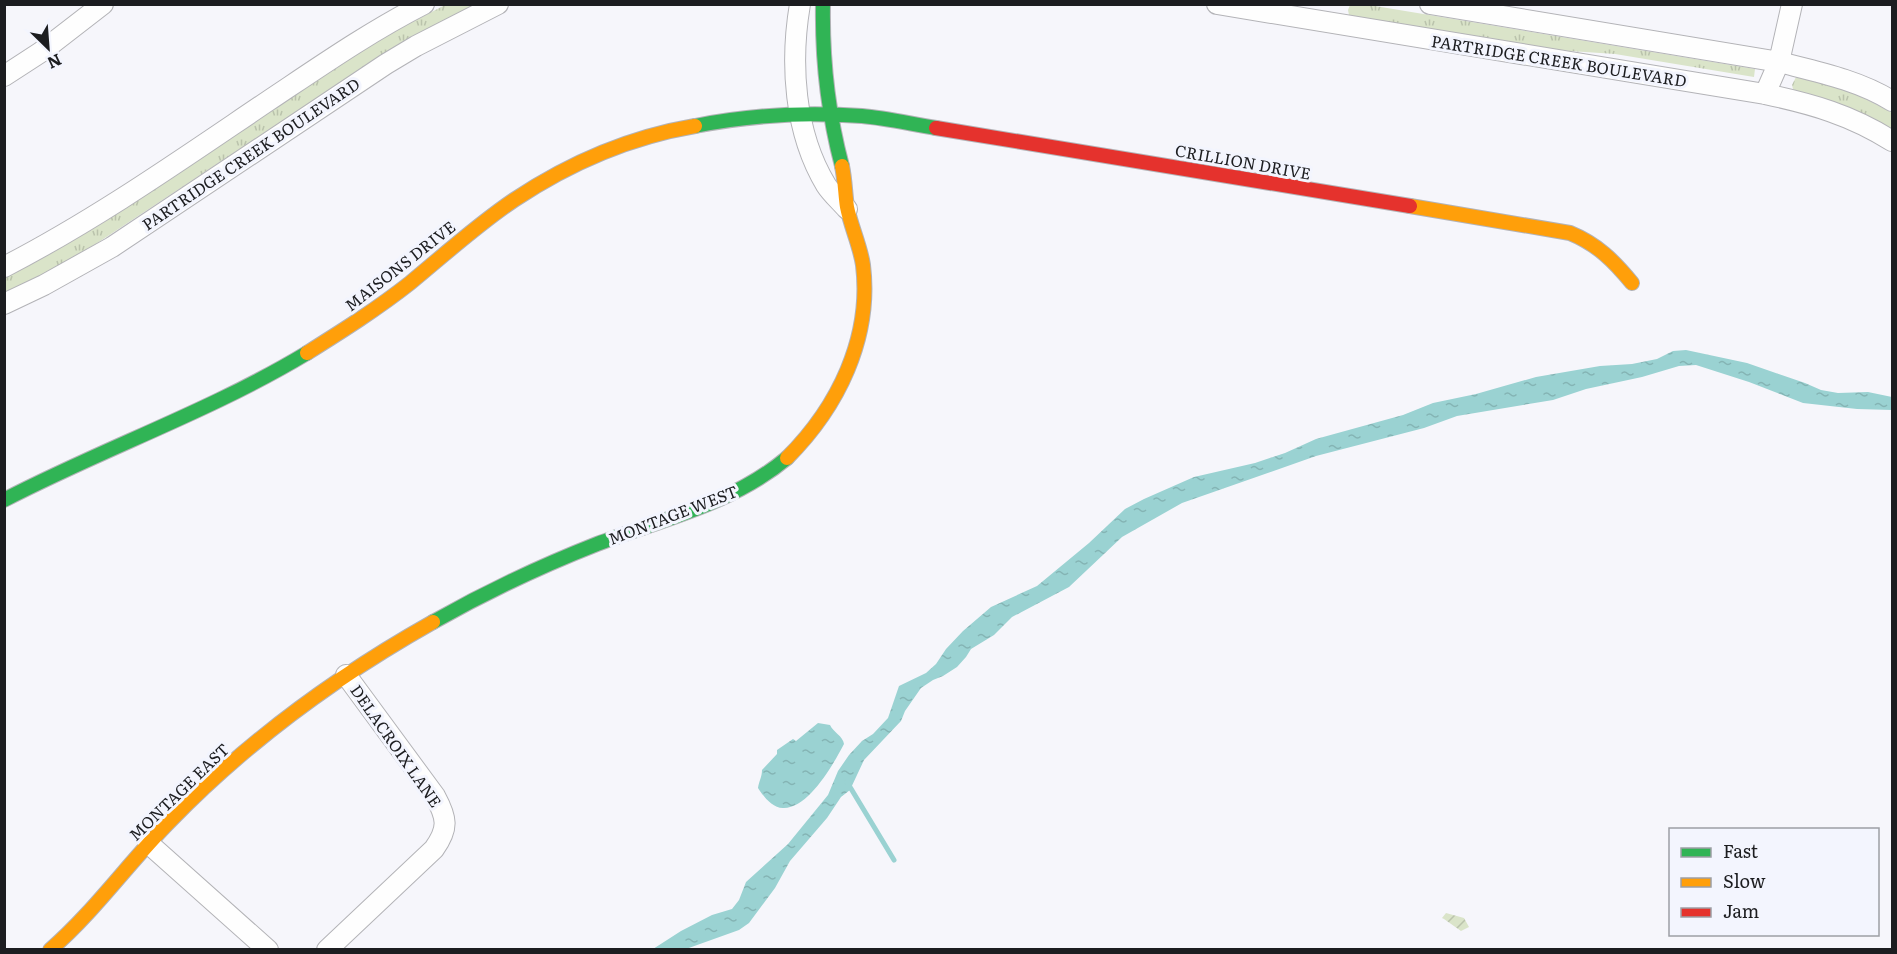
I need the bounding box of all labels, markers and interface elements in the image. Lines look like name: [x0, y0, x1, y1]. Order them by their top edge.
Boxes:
north arrow: [18, 18, 78, 78]
street label: PARTRIDGE CREEK BOULEVARD: [1430, 28, 1689, 92]
text: N: [44, 49, 66, 76]
street label: PARTRIDGE CREEK BOULEVARD: [137, 71, 364, 235]
street label: CRILLION DRIVE: [1173, 137, 1313, 185]
street label: MAISONS DRIVE: [339, 214, 460, 316]
street label: MONTAGE WEST: [604, 478, 741, 550]
street label: DELACROIX LANE: [345, 679, 448, 812]
street label: MONTAGE EAST: [123, 737, 234, 846]
legend: [1669, 828, 1879, 936]
text: Fast: [1723, 837, 1759, 864]
text: Slow: [1723, 867, 1766, 894]
text: Jam: [1723, 897, 1759, 924]

